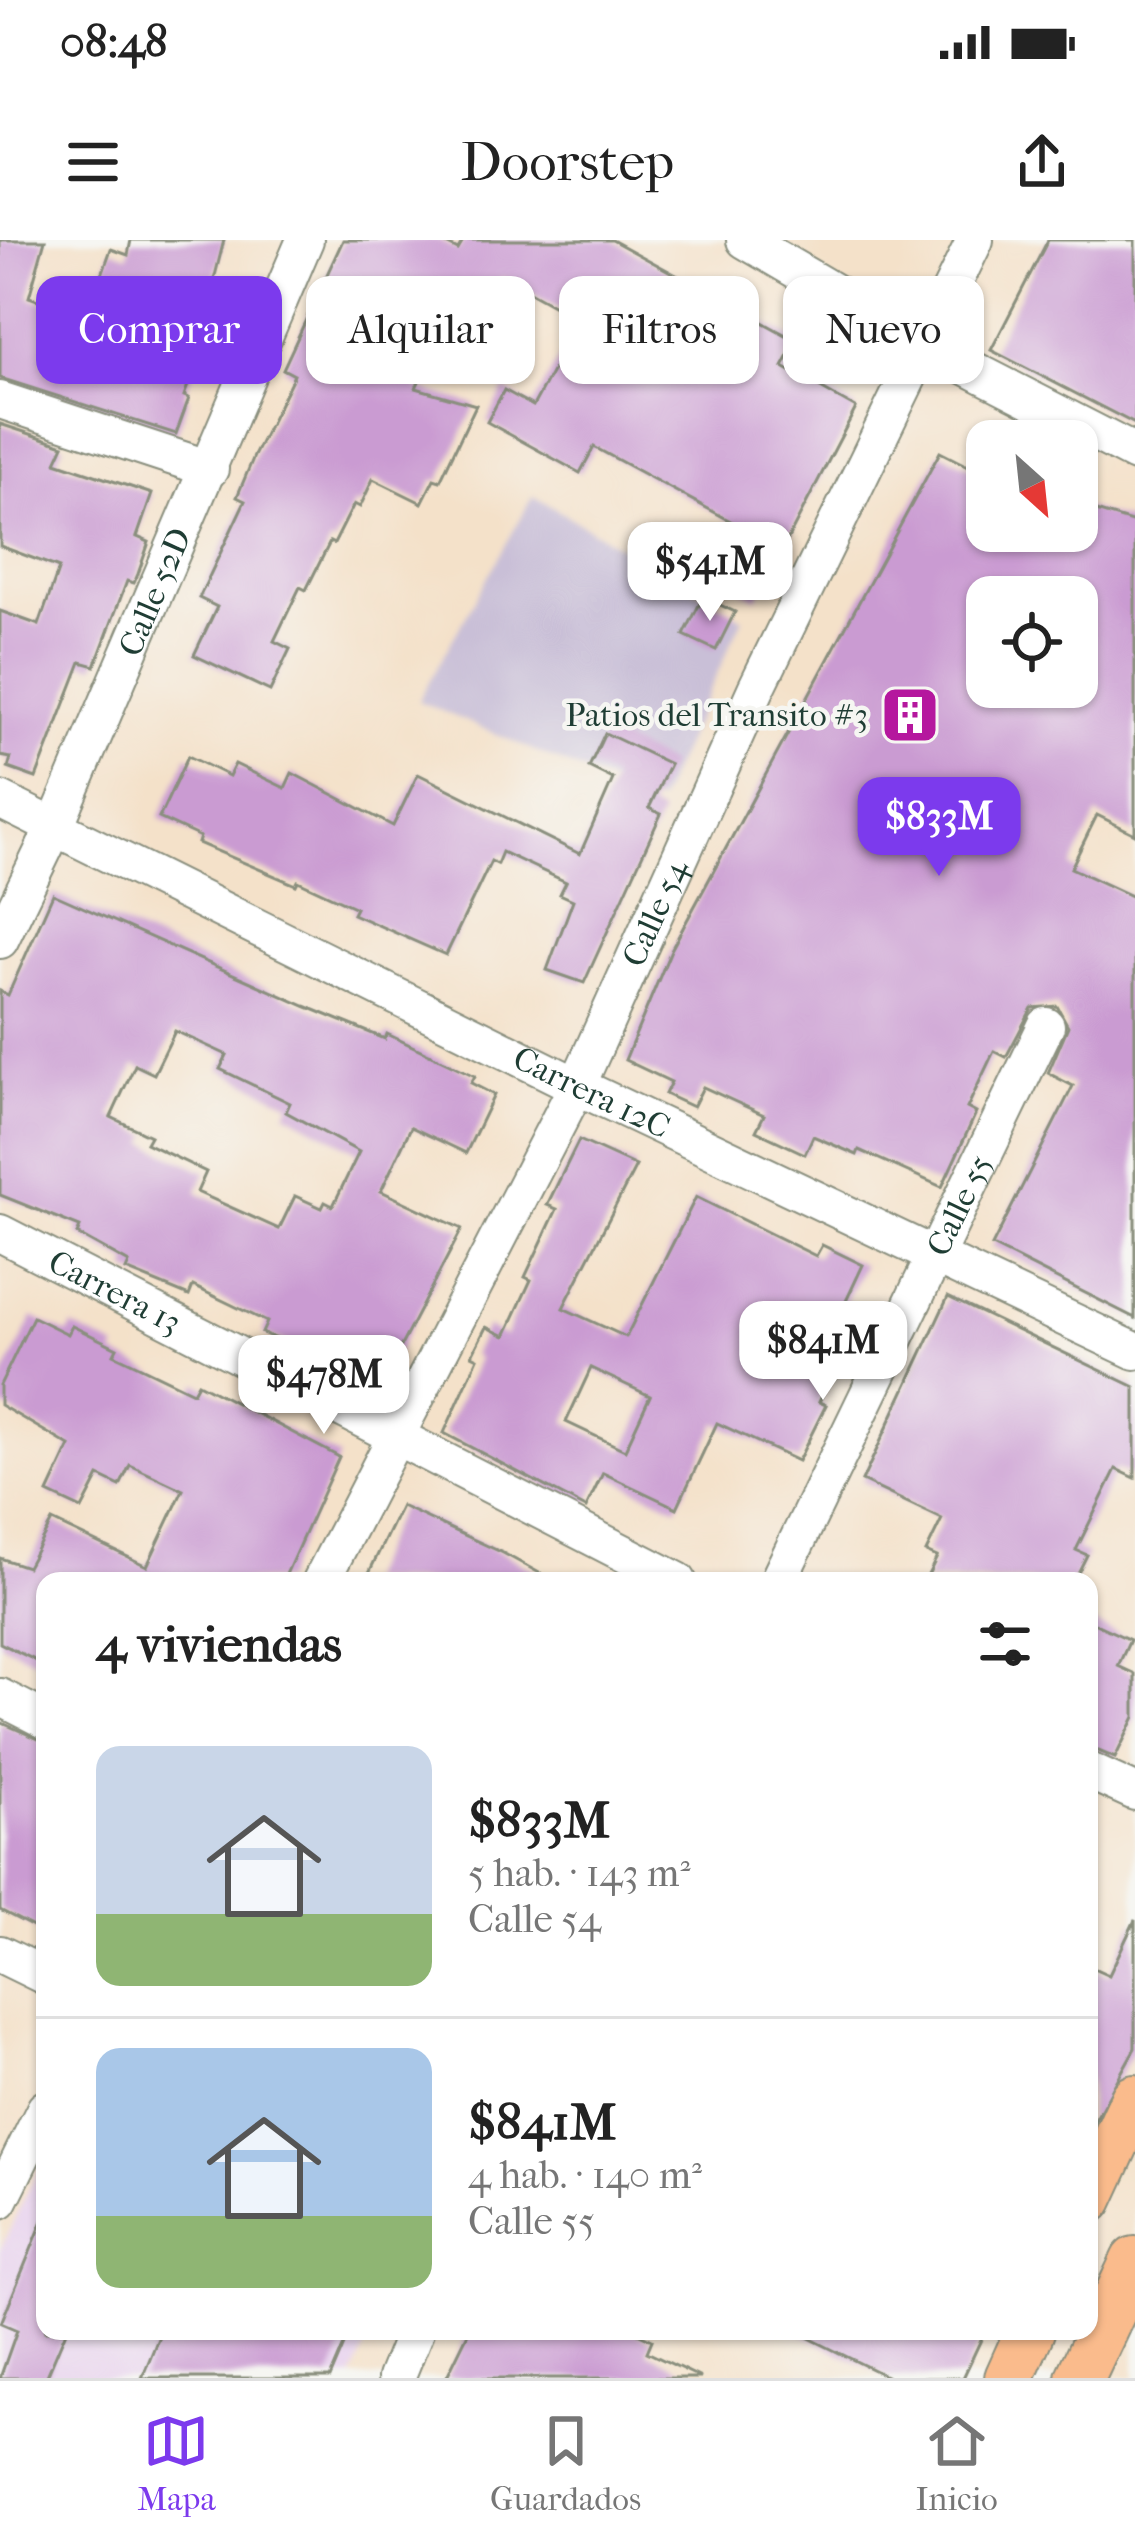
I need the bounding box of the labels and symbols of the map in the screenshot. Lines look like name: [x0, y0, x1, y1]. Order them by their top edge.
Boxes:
north arrow: [966, 420, 1098, 552]
street label: Calle 52D: [110, 522, 199, 662]
pin: $541M: [626, 522, 794, 624]
building icon: Patios del Transito #3: [879, 684, 941, 746]
place label: Patios del Transito #3: [565, 696, 868, 735]
pin: $833M: [855, 777, 1023, 879]
street label: Calle 54: [614, 852, 697, 972]
street label: Carrera 12C: [507, 1038, 676, 1147]
street label: Calle 55: [918, 1149, 1000, 1262]
street label: Carrera 13: [42, 1242, 187, 1342]
pin: $841M: [739, 1301, 907, 1403]
pin: $478M: [240, 1335, 408, 1437]

